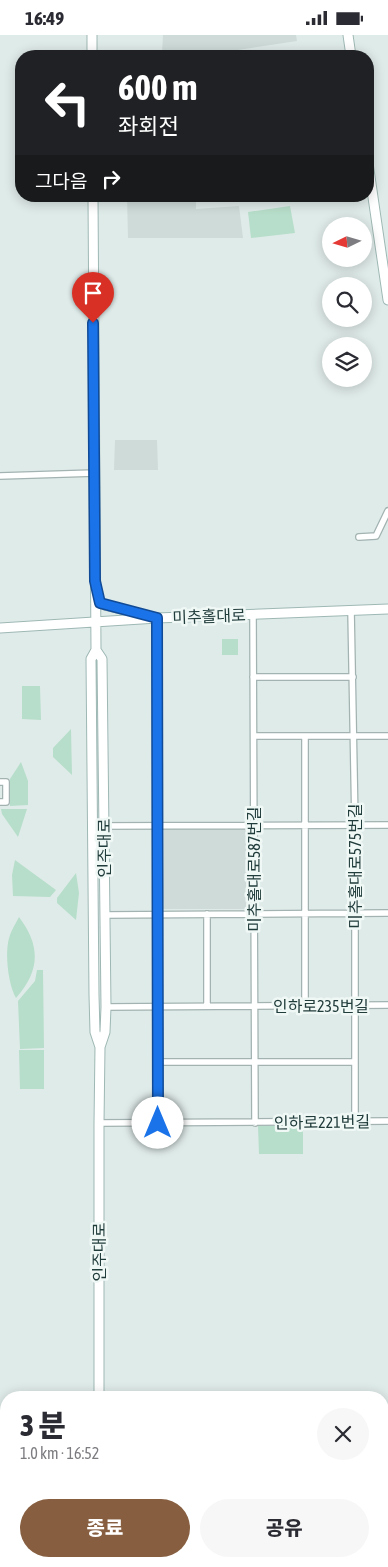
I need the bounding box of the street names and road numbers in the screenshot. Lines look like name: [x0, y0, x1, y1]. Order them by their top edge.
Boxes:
street label: 미추홀대로: [172, 606, 246, 626]
street label: 미추홀대로575번길: [346, 803, 364, 929]
street label: 미추홀대로587번길: [245, 806, 263, 932]
street label: 인주대로: [95, 818, 113, 877]
street label: 인하로235번길: [273, 997, 369, 1015]
street label: 인하로221번길: [274, 1112, 370, 1132]
street label: 인주대로: [90, 1222, 108, 1281]

